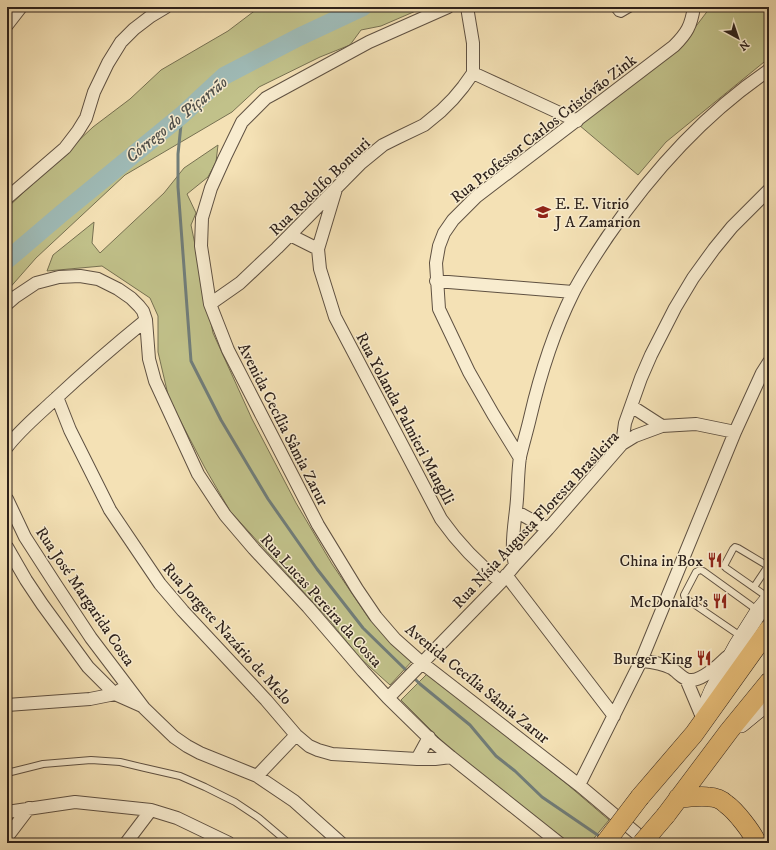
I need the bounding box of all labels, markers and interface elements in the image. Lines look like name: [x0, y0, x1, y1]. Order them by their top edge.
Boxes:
north arrow: [718, 18, 758, 58]
text: N: [736, 37, 752, 53]
street label: Rua Professor Carlos Cristóvão Zink: [447, 50, 641, 208]
water label: Córrego do Piçarrão: [121, 72, 232, 168]
street label: Rua Rodolfo Bonturi: [265, 133, 374, 240]
place label: E. E. Vitrio J A Zamarion: [553, 194, 641, 232]
school or university icon: E. E. Vitrio J A Zamarion: [534, 203, 552, 221]
street label: Rua Yolanda Palmieri Manglli: [351, 329, 459, 508]
street label: Avenida Cecília Sâmia Zarur: [233, 340, 333, 509]
street label: Rua Nísia Augusta Floresta Brasileira: [448, 427, 623, 613]
street label: Rua José Margarida Costa: [31, 523, 139, 670]
street label: Rua Lucas Pereira da Costa: [256, 530, 387, 672]
place label: China in Box: [620, 551, 703, 571]
restaurant icon: China in Box: [706, 551, 724, 569]
street label: Rua Jorgete Nazário de Melo: [158, 559, 296, 709]
place label: McDonald's: [630, 592, 708, 612]
restaurant icon: McDonald's: [711, 592, 729, 610]
street label: Avenida Cecília Sâmia Zarur: [401, 619, 554, 748]
place label: Burger King: [613, 649, 692, 669]
restaurant icon: Burger King: [695, 649, 713, 667]

